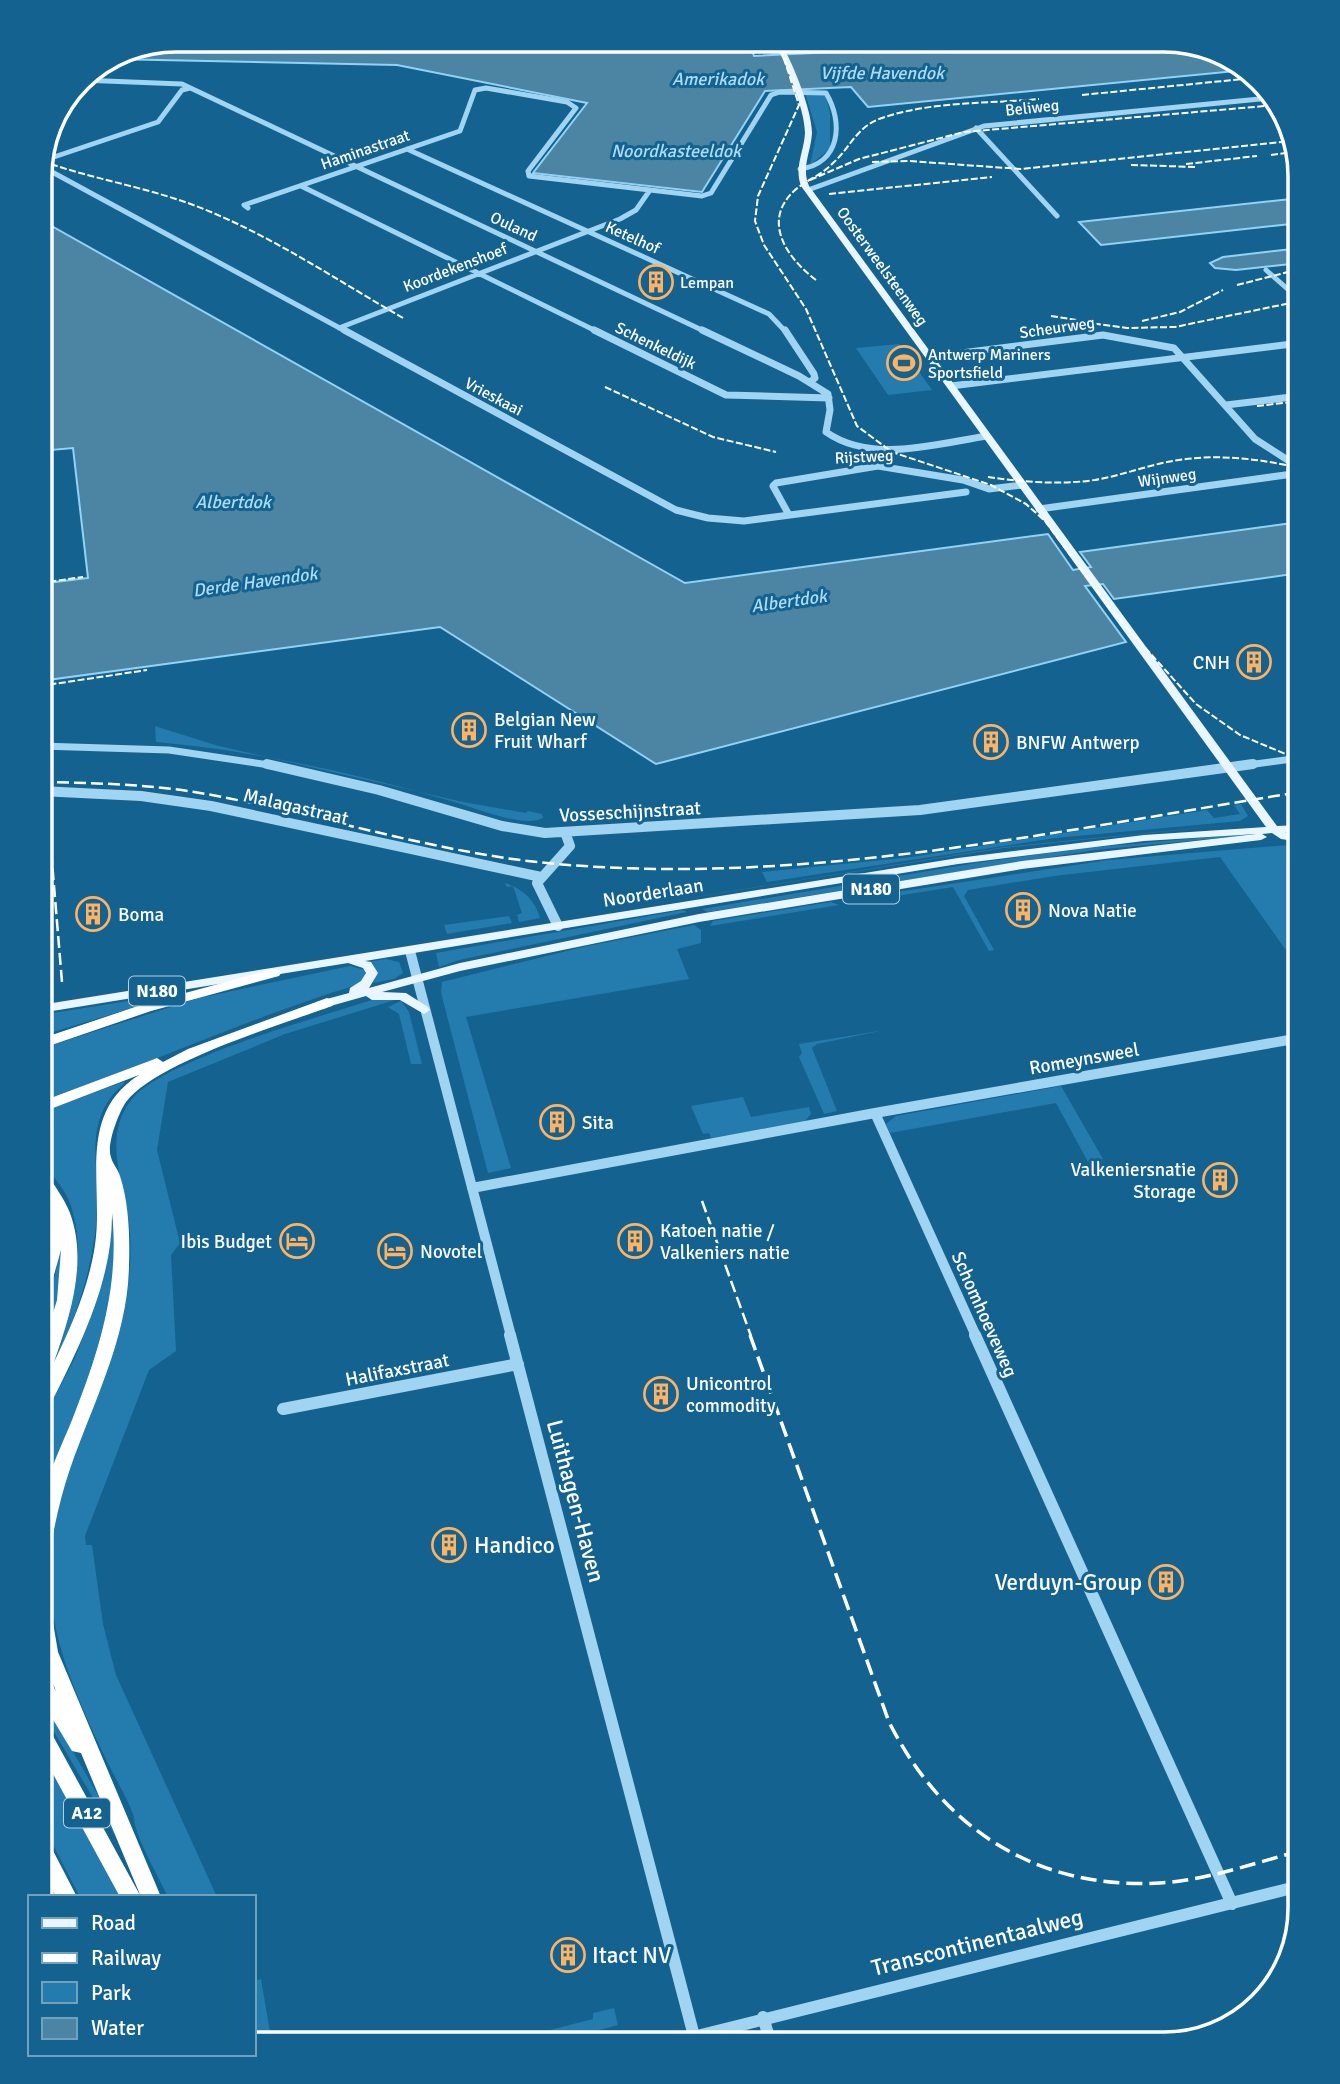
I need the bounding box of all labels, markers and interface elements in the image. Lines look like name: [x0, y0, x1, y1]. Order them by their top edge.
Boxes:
water label: Vijfde Havendok: [820, 62, 946, 84]
water label: Amerikadok: [672, 68, 766, 90]
street label: Beliweg: [1004, 95, 1060, 121]
street label: Haminastraat: [318, 125, 413, 175]
water label: Noordkasteeldok: [611, 140, 743, 162]
street label: Oosterweelsteenweg: [832, 203, 932, 330]
street label: Ouland: [487, 207, 540, 246]
street label: Ketelhof: [602, 217, 664, 259]
street label: Koordekenshoef: [400, 239, 511, 297]
building icon: Lempan: [637, 263, 675, 301]
place label: Lempan: [680, 273, 734, 293]
street label: Scheurweg: [1018, 313, 1096, 343]
street label: Schenkeldijk: [612, 318, 699, 374]
sports icon: Antwerp Mariners Sportsfield: [885, 344, 923, 382]
place label: Antwerp Mariners Sportsfield: [928, 345, 1051, 383]
street label: Vrieskaai: [461, 373, 526, 420]
street label: Rijstweg: [834, 445, 894, 469]
street label: Wijnweg: [1137, 464, 1198, 492]
water label: Albertdok: [195, 491, 273, 513]
water label: Derde Havendok: [191, 562, 321, 602]
water label: Albertdok: [750, 585, 830, 617]
building icon: CNH: [1235, 643, 1273, 681]
place label: CNH: [1193, 651, 1230, 675]
place label: Belgian New Fruit Wharf: [494, 708, 596, 754]
building icon: Belgian New Fruit Wharf: [450, 711, 488, 749]
building icon: BNFW Antwerp: [972, 723, 1010, 761]
place label: BNFW Antwerp: [1016, 731, 1139, 755]
street label: Malagastraat: [241, 783, 351, 831]
street label: Vosseschijnstraat: [559, 796, 702, 828]
street label: Noorderlaan: [601, 873, 705, 913]
road number: N180: [843, 874, 899, 904]
building icon: Nova Natie: [1004, 891, 1042, 929]
building icon: Boma: [74, 895, 112, 933]
place label: Nova Natie: [1048, 899, 1137, 923]
place label: Boma: [118, 903, 164, 927]
road number: N180: [129, 976, 185, 1006]
street label: Romeynsweel: [1027, 1038, 1141, 1080]
building icon: Sita: [538, 1103, 576, 1141]
place label: Sita: [582, 1111, 614, 1135]
place label: Valkeniersnatie Storage: [1070, 1158, 1196, 1204]
building icon: Valkeniersnatie Storage: [1201, 1161, 1239, 1199]
place label: Katoen natie / Valkeniers natie: [660, 1219, 790, 1265]
hotel icon: Ibis Budget: [278, 1222, 316, 1260]
building icon: Katoen natie / Valkeniers natie: [616, 1222, 654, 1260]
place label: Ibis Budget: [181, 1230, 272, 1254]
hotel icon: Novotel: [376, 1232, 414, 1270]
place label: Novotel: [420, 1240, 482, 1264]
street label: Schomhoeveweg: [946, 1248, 1023, 1381]
street label: Halifaxstraat: [343, 1348, 451, 1392]
place label: Unicontrol commodity: [686, 1372, 776, 1418]
building icon: Unicontrol commodity: [642, 1375, 680, 1413]
street label: Luithagen-Haven: [540, 1416, 611, 1586]
building icon: Handico: [430, 1526, 468, 1564]
place label: Handico: [474, 1531, 555, 1560]
building icon: Verduyn-Group: [1147, 1563, 1185, 1601]
place label: Verduyn-Group: [995, 1568, 1142, 1597]
road number: A12: [64, 1798, 110, 1828]
legend: [28, 1895, 256, 2056]
street label: Transcontinentaalweg: [868, 1902, 1086, 1983]
text: Road: [91, 1910, 136, 1936]
building icon: Itact NV: [549, 1936, 587, 1974]
place label: Itact NV: [592, 1941, 671, 1970]
text: Railway: [91, 1945, 161, 1971]
text: Park: [91, 1980, 132, 2006]
text: Water: [91, 2015, 144, 2041]

